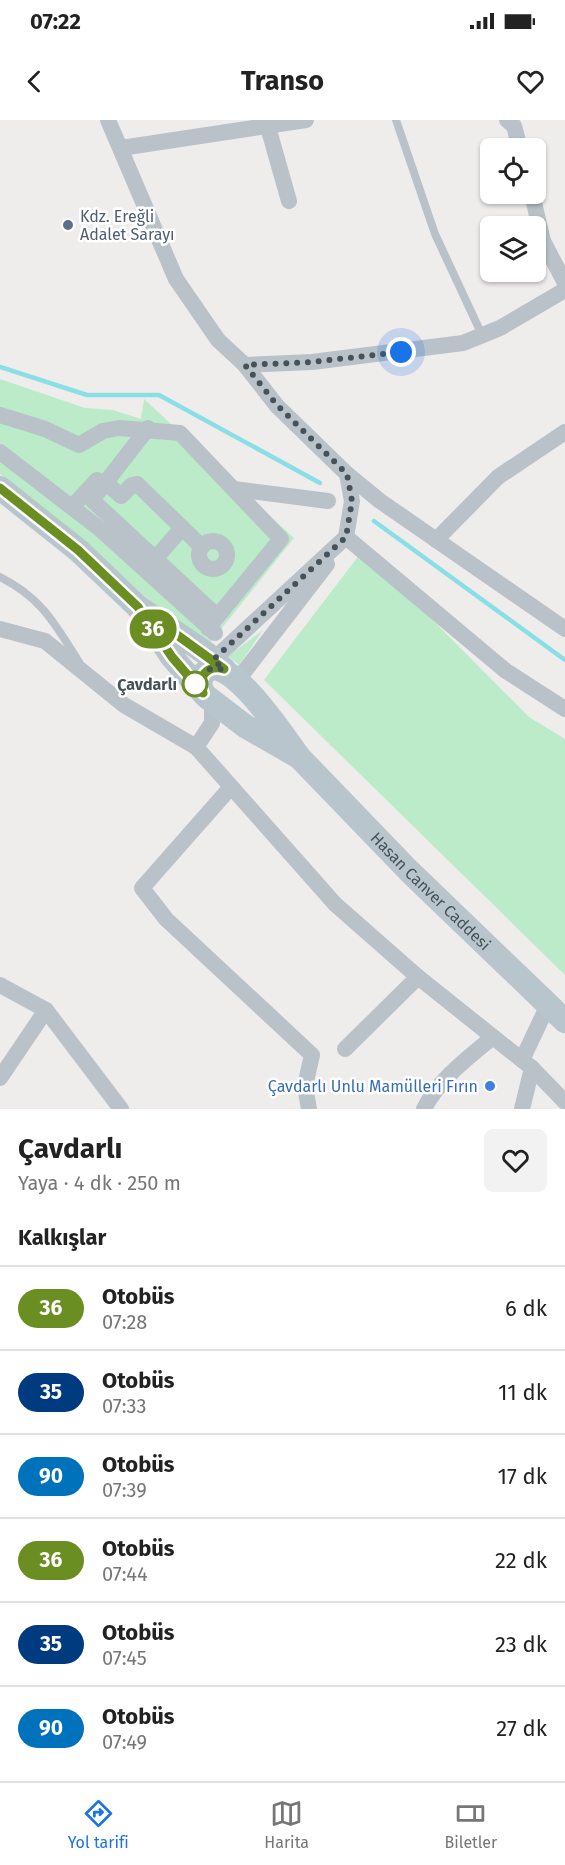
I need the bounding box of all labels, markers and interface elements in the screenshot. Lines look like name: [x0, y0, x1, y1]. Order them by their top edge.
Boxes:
text: 07:22: [30, 8, 81, 35]
icon: back: [18, 65, 51, 98]
text: Transo: [241, 65, 324, 97]
icon: heart: [514, 65, 547, 98]
map controls: [480, 138, 546, 282]
button: locate: [480, 138, 546, 204]
place label: Kdz. Ereğli Adalet Sarayı: [80, 207, 175, 244]
button: layers: [480, 216, 546, 282]
marker: Kdz. Ereğli Adalet Sarayı: [61, 218, 75, 232]
your location: [386, 337, 416, 367]
line badge: 36: [126, 610, 180, 648]
text: 36: [142, 616, 164, 642]
marker: Çavdarlı: [182, 671, 208, 697]
place label: Çavdarlı: [117, 675, 177, 696]
street label: Hasan Canver Caddesi: [367, 828, 495, 954]
place label: Çavdarlı Unlu Mamülleri Fırın: [268, 1077, 478, 1097]
marker: Çavdarlı Unlu Mamülleri Fırın: [483, 1079, 497, 1093]
button: heart: [484, 1129, 547, 1192]
text: Çavdarlı: [18, 1132, 122, 1165]
text: Yaya · 4 dk · 250 m: [18, 1171, 181, 1195]
text: Kalkışlar: [18, 1224, 106, 1251]
text: Otobüs: [102, 1283, 175, 1310]
text: 36: [40, 1295, 62, 1321]
text: 6 dk: [505, 1295, 547, 1322]
text: 07:28: [102, 1310, 147, 1334]
text: Otobüs: [102, 1367, 175, 1394]
text: 35: [40, 1379, 62, 1405]
text: 11 dk: [498, 1379, 547, 1406]
text: 07:33: [102, 1394, 147, 1418]
text: Otobüs: [102, 1451, 175, 1478]
text: 90: [39, 1463, 63, 1489]
text: 17 dk: [497, 1463, 547, 1490]
text: 07:39: [102, 1478, 147, 1502]
text: Otobüs: [102, 1535, 175, 1562]
text: 36: [40, 1547, 62, 1573]
text: 22 dk: [495, 1547, 547, 1574]
text: 07:44: [102, 1562, 148, 1586]
text: Otobüs: [102, 1619, 175, 1646]
text: 35: [40, 1631, 62, 1657]
text: 23 dk: [495, 1631, 547, 1658]
text: 07:45: [102, 1646, 147, 1670]
text: Otobüs: [102, 1703, 175, 1730]
text: 90: [39, 1715, 63, 1741]
text: 27 dk: [496, 1715, 547, 1742]
text: 07:49: [102, 1730, 147, 1754]
tab: Yol tarifi: [68, 1797, 129, 1852]
tab: Harita: [264, 1797, 309, 1852]
tab: Biletler: [445, 1797, 497, 1852]

